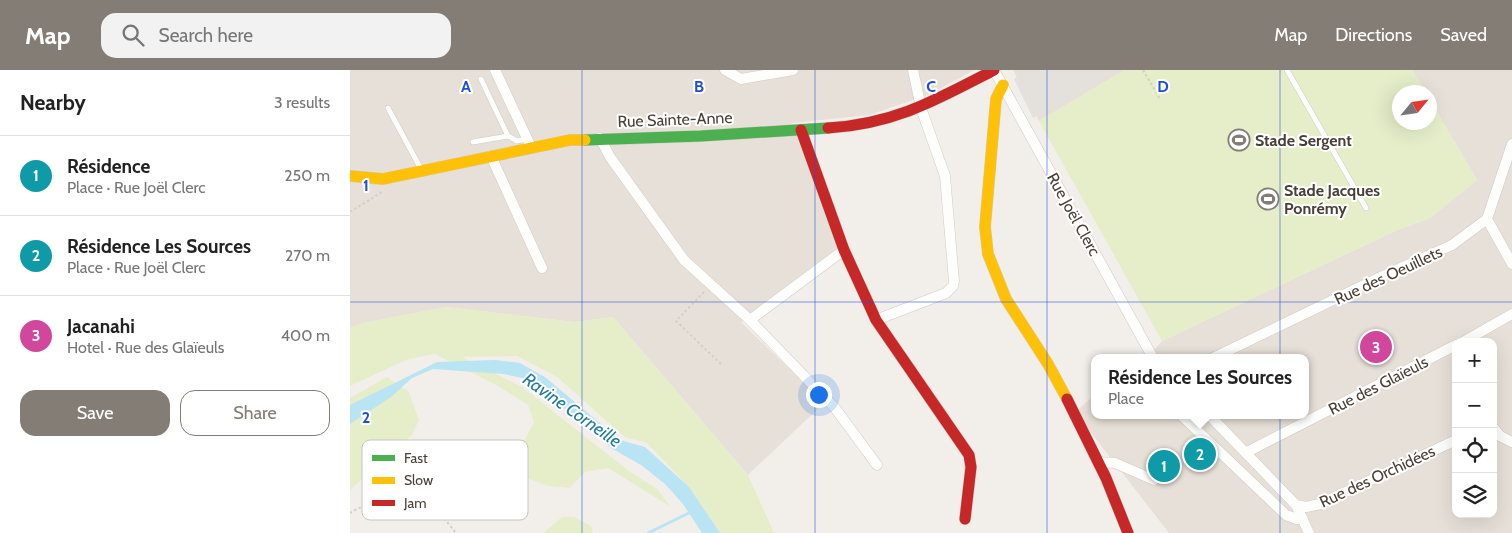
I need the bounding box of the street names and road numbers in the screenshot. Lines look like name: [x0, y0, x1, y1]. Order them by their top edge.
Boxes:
street label: Rue Sainte-Anne: [617, 108, 733, 131]
street label: Rue Joël Clerc: [1043, 170, 1104, 259]
street label: Rue des Oeuillets: [1331, 242, 1445, 309]
street label: Rue des Glaïeuls: [1325, 352, 1432, 419]
street label: Rue des Orchidées: [1316, 441, 1438, 512]

